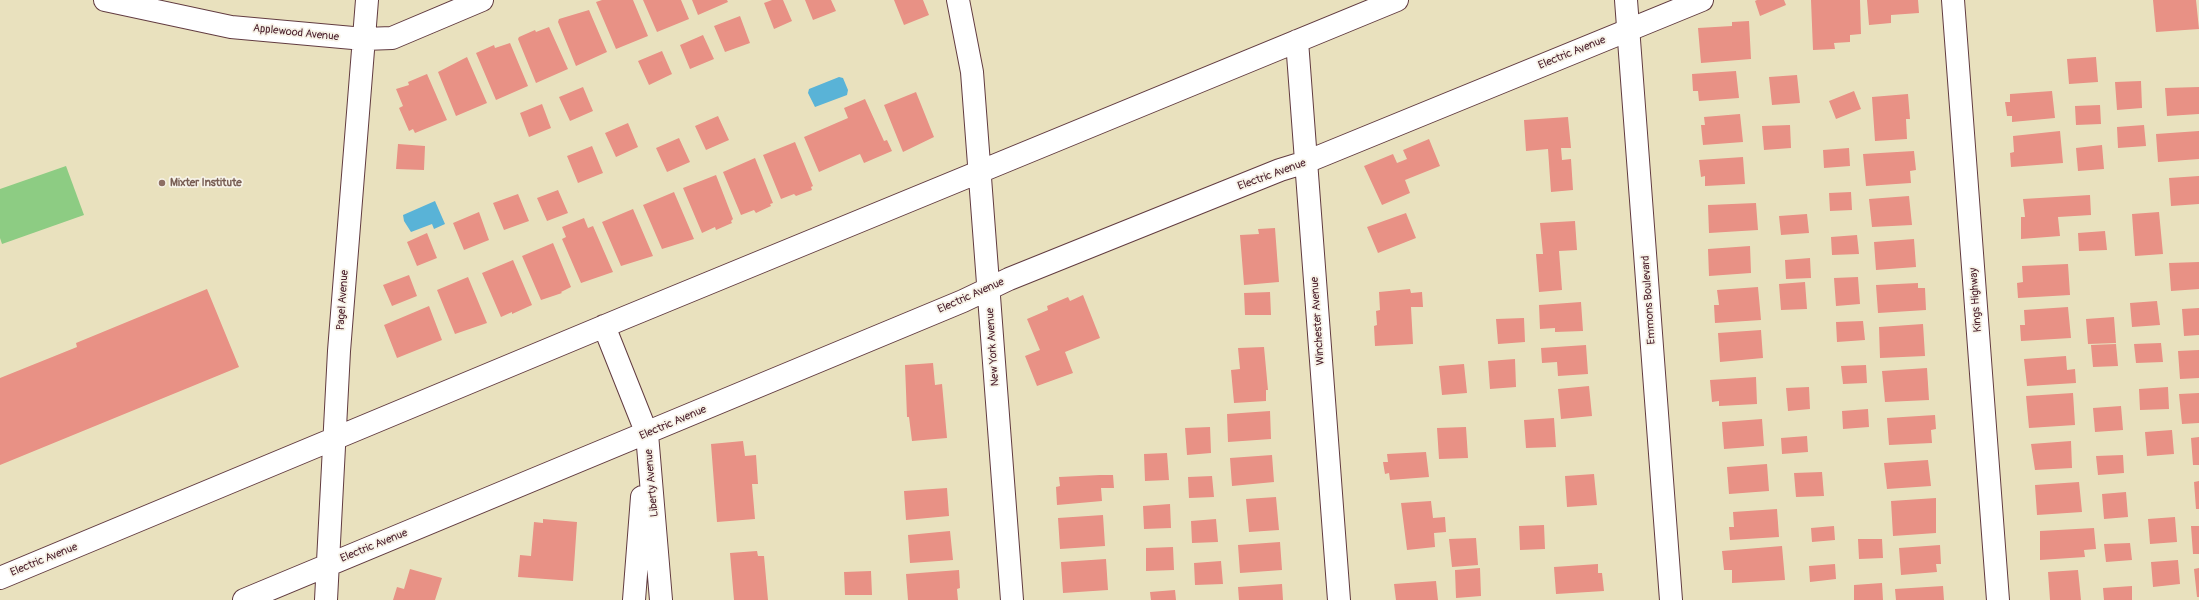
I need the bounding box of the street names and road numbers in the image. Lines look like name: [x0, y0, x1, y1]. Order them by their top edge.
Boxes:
street label: Applewood Avenue: [252, 22, 340, 44]
street label: Electric Avenue: [1536, 33, 1608, 73]
street label: Electric Avenue: [1236, 157, 1308, 193]
street label: Emmons Boulevard: [1639, 255, 1659, 345]
street label: Kings Highway: [1967, 267, 1985, 333]
street label: Pagel Avenue: [334, 269, 352, 331]
street label: Electric Avenue: [936, 275, 1006, 317]
street label: Winchester Avenue: [1308, 276, 1328, 366]
street label: New York Avenue: [984, 307, 1002, 387]
street label: Electric Avenue: [638, 403, 708, 443]
street label: Liberty Avenue: [642, 448, 662, 518]
street label: Electric Avenue: [338, 526, 410, 566]
street label: Electric Avenue: [8, 540, 80, 580]

